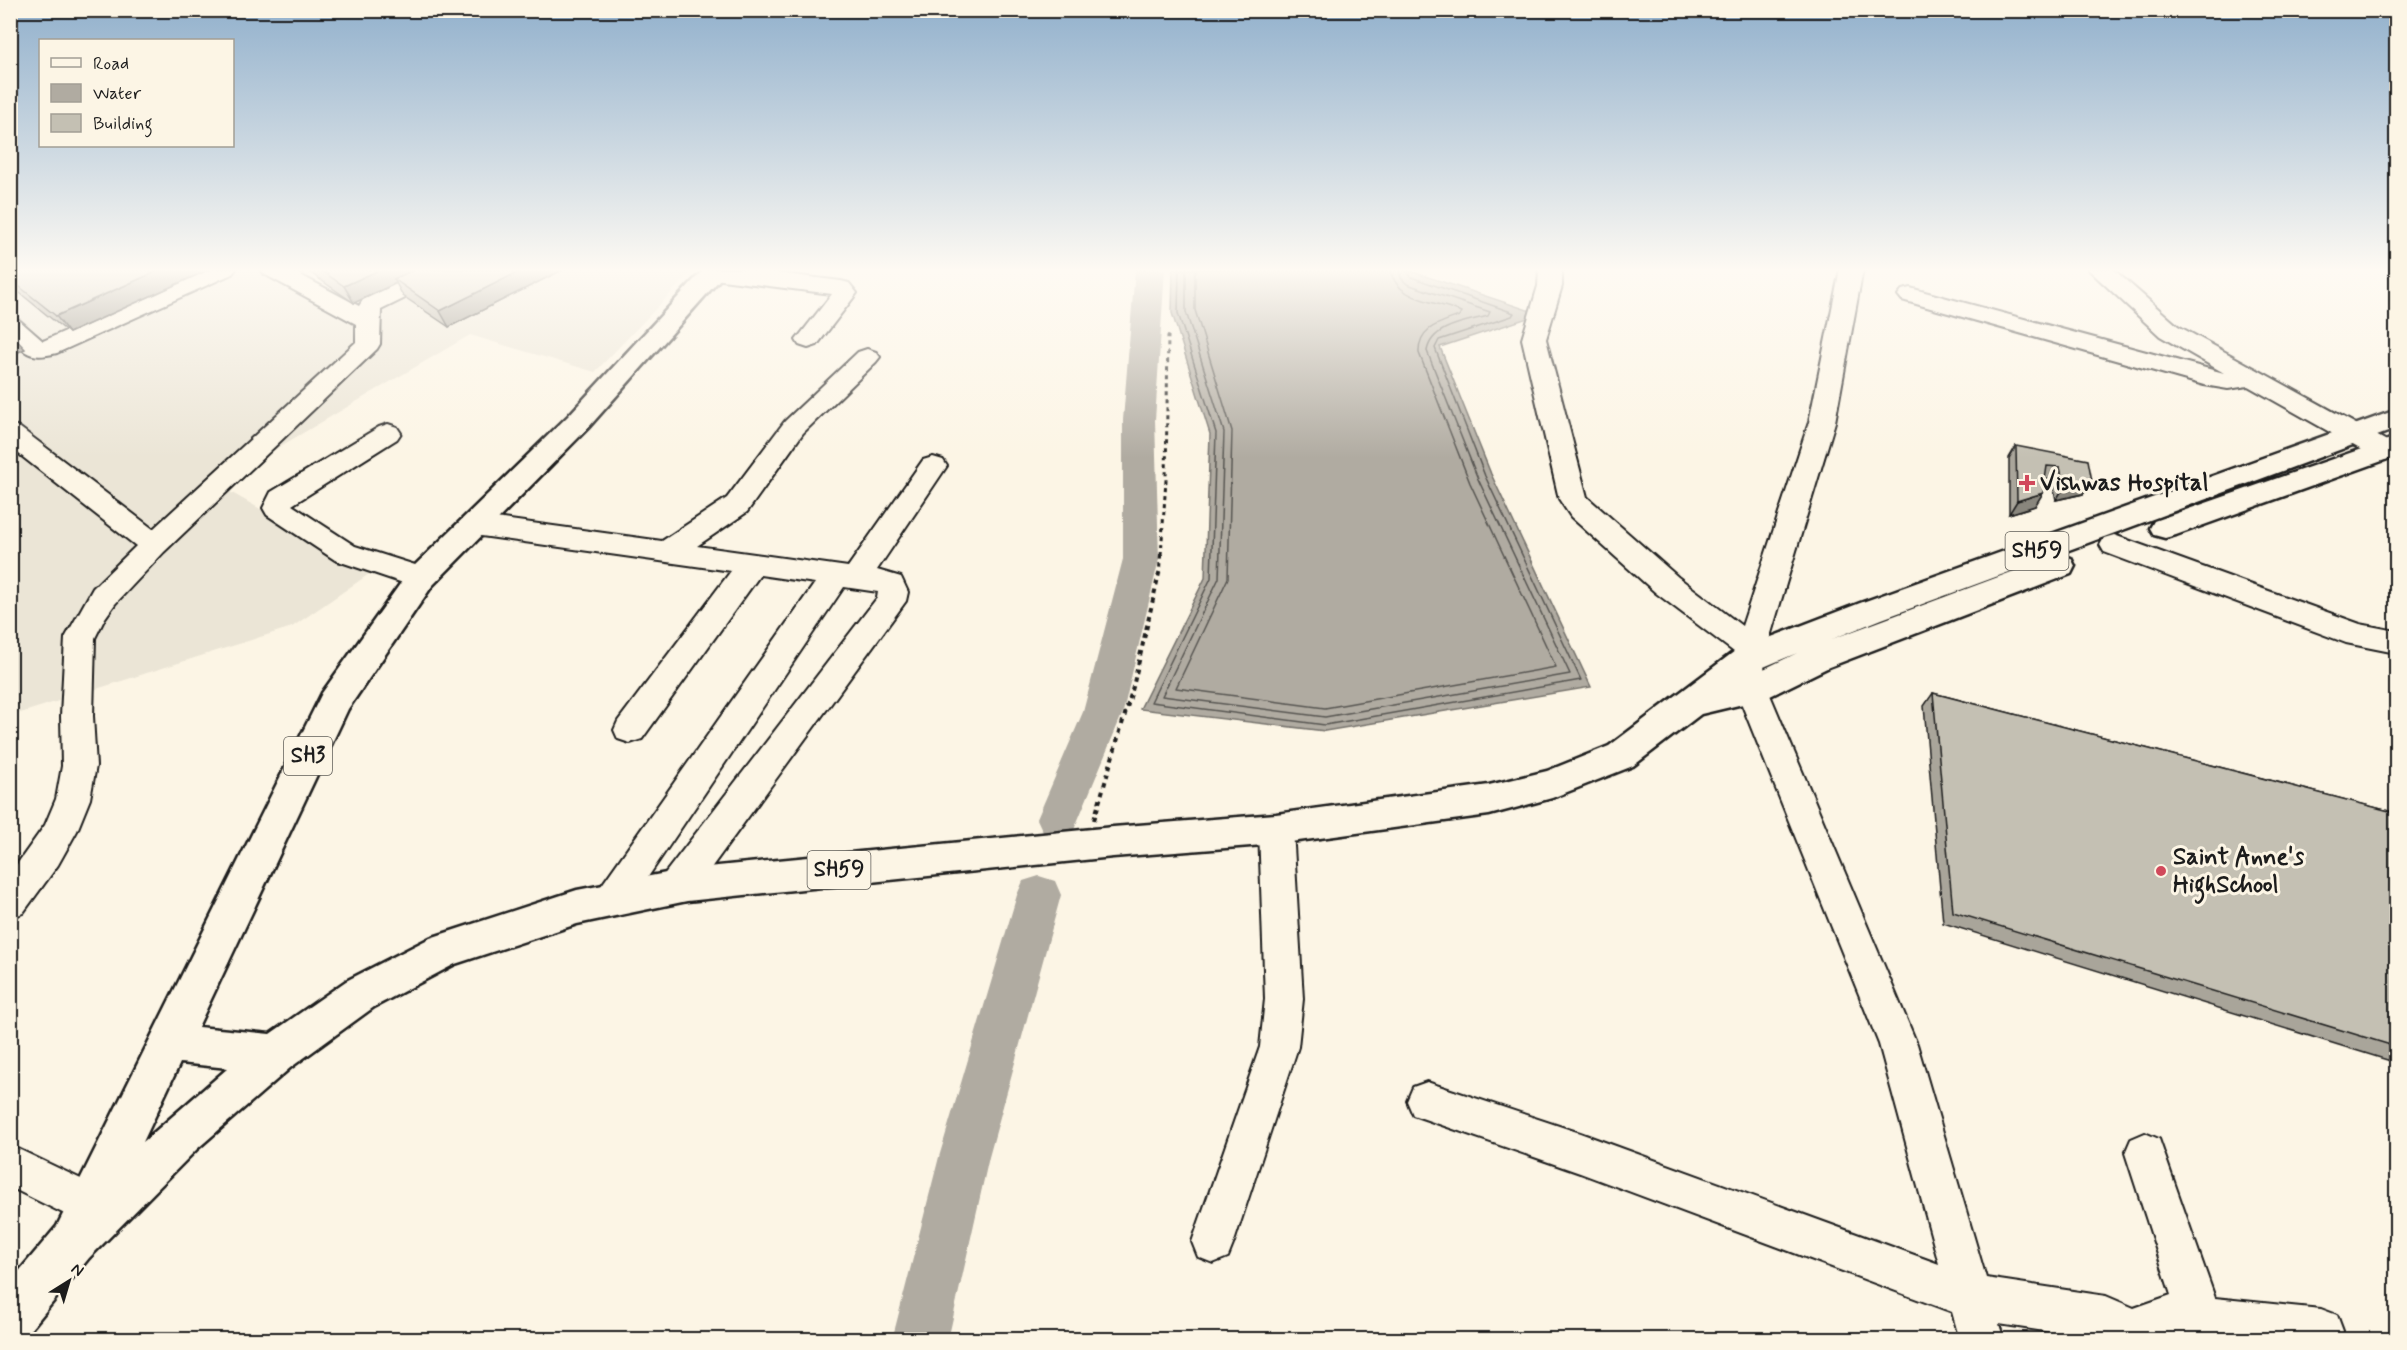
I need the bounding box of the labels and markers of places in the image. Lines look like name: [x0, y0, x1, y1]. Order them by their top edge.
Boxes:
place label: Vishwas Hospital: [2040, 468, 2208, 499]
marker: Vishwas Hospital: [2018, 474, 2036, 492]
place label: Saint Anne's HighSchool: [2173, 842, 2305, 904]
marker: Saint Anne's HighSchool: [2154, 864, 2168, 878]

